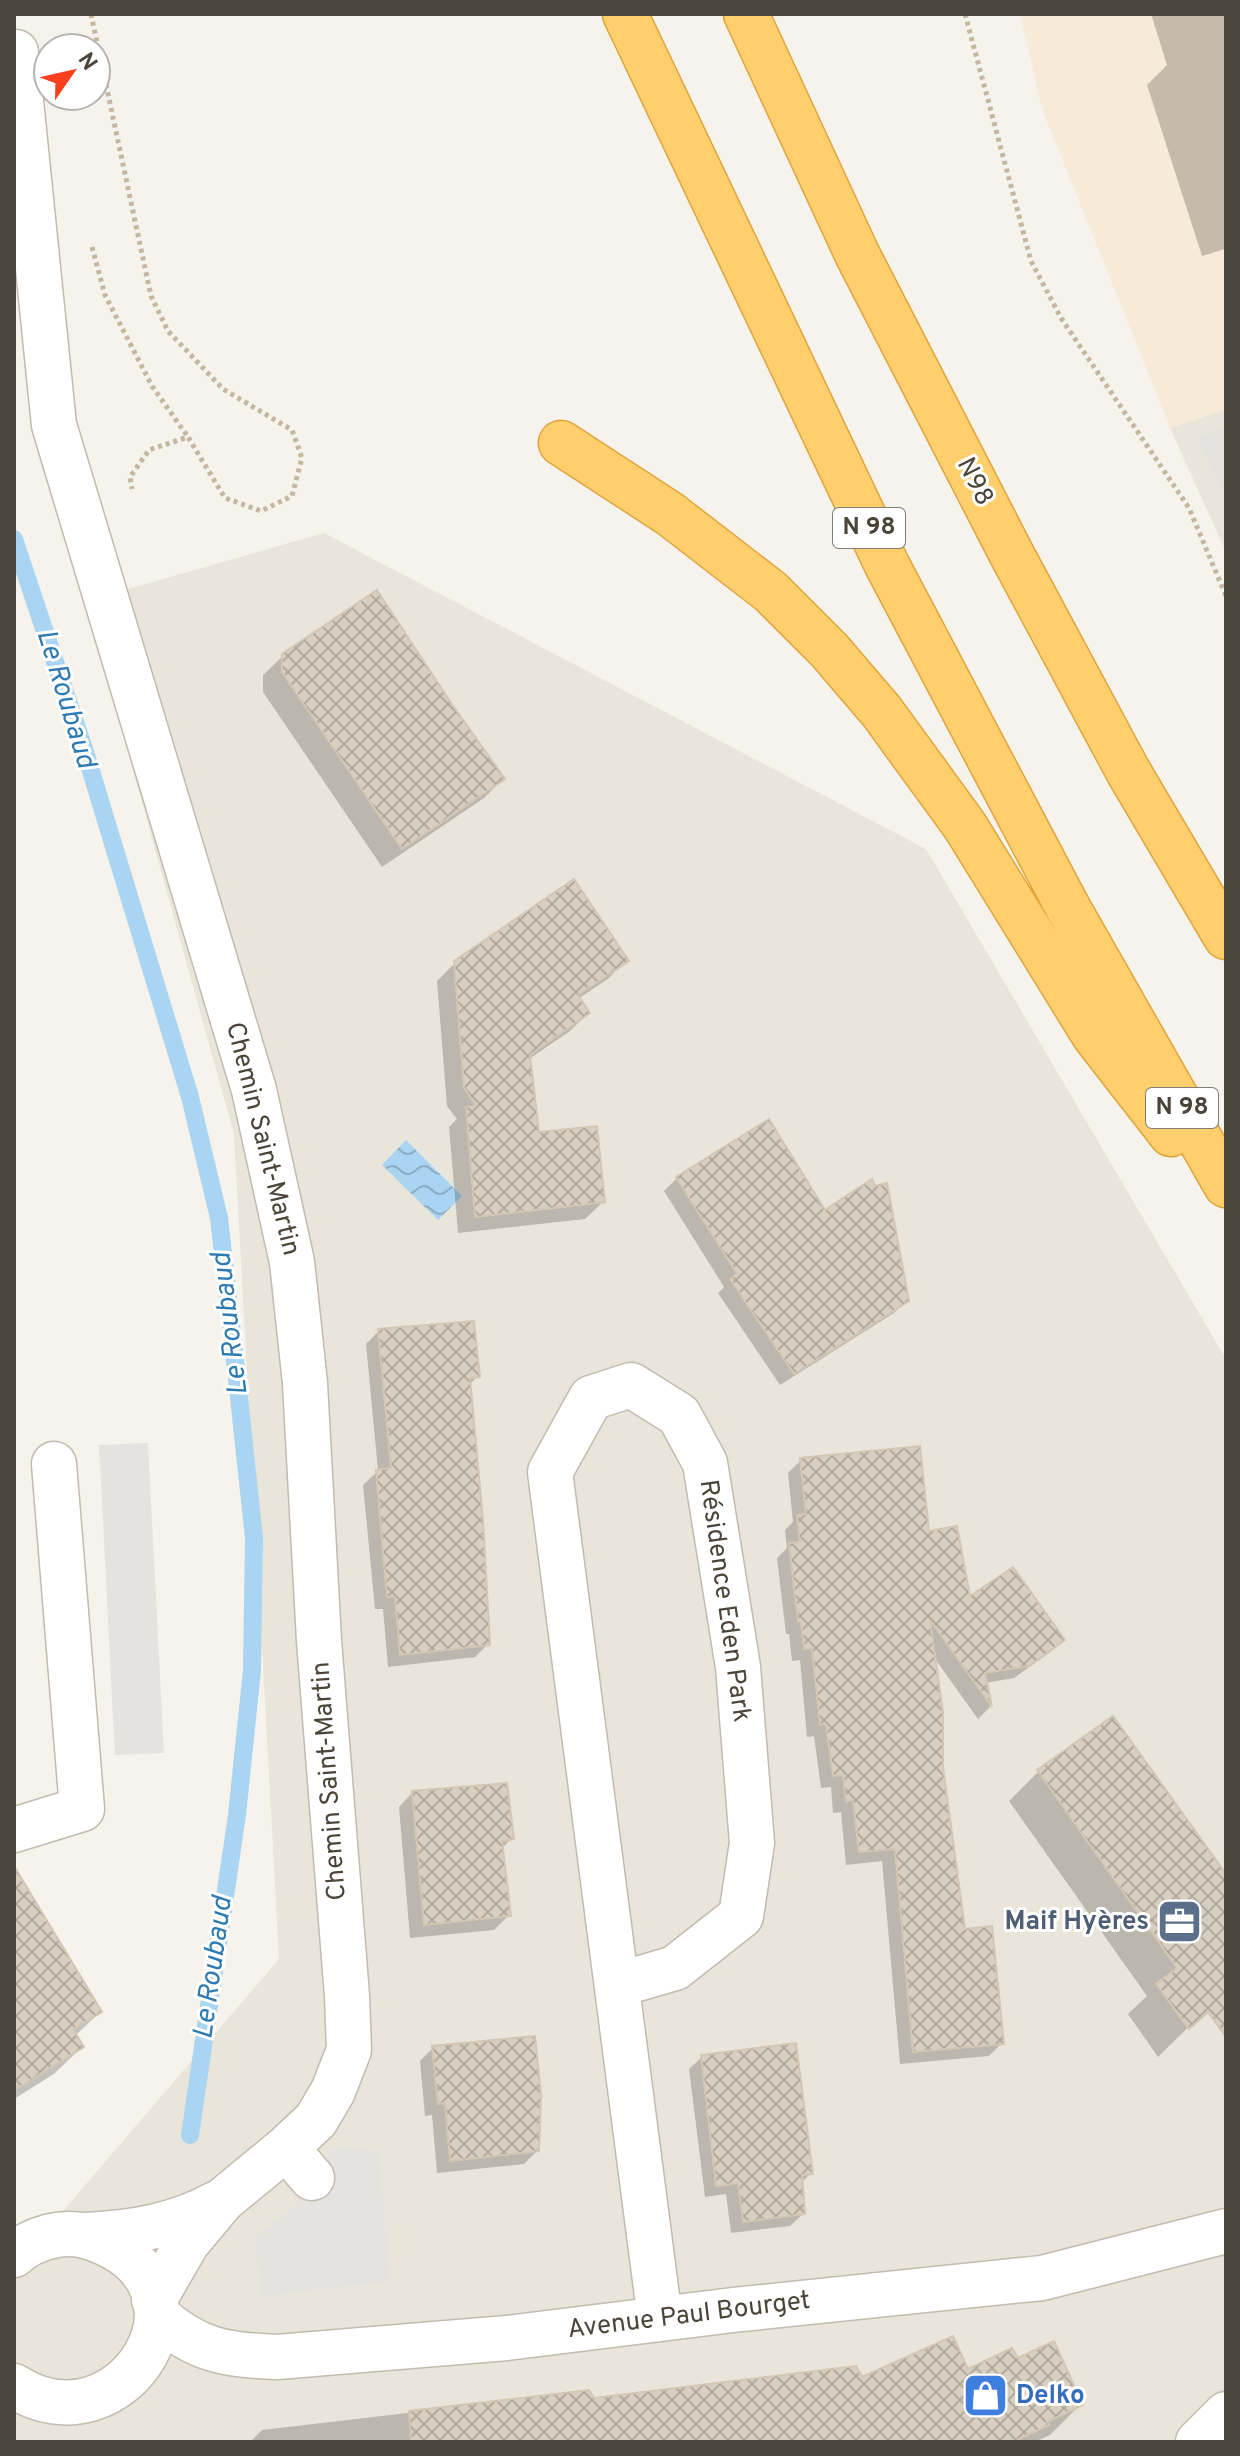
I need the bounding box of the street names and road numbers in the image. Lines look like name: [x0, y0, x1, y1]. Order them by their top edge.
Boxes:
street label: N98: [948, 452, 1000, 512]
road number: N 98: [833, 508, 905, 548]
street label: Chemin Saint-Martin: [217, 1019, 307, 1259]
road number: N 98: [1146, 1088, 1218, 1128]
street label: Résidence Eden Park: [691, 1478, 757, 1724]
street label: Chemin Saint-Martin: [305, 1660, 355, 1902]
street label: Avenue Paul Bourget: [566, 2285, 812, 2347]

